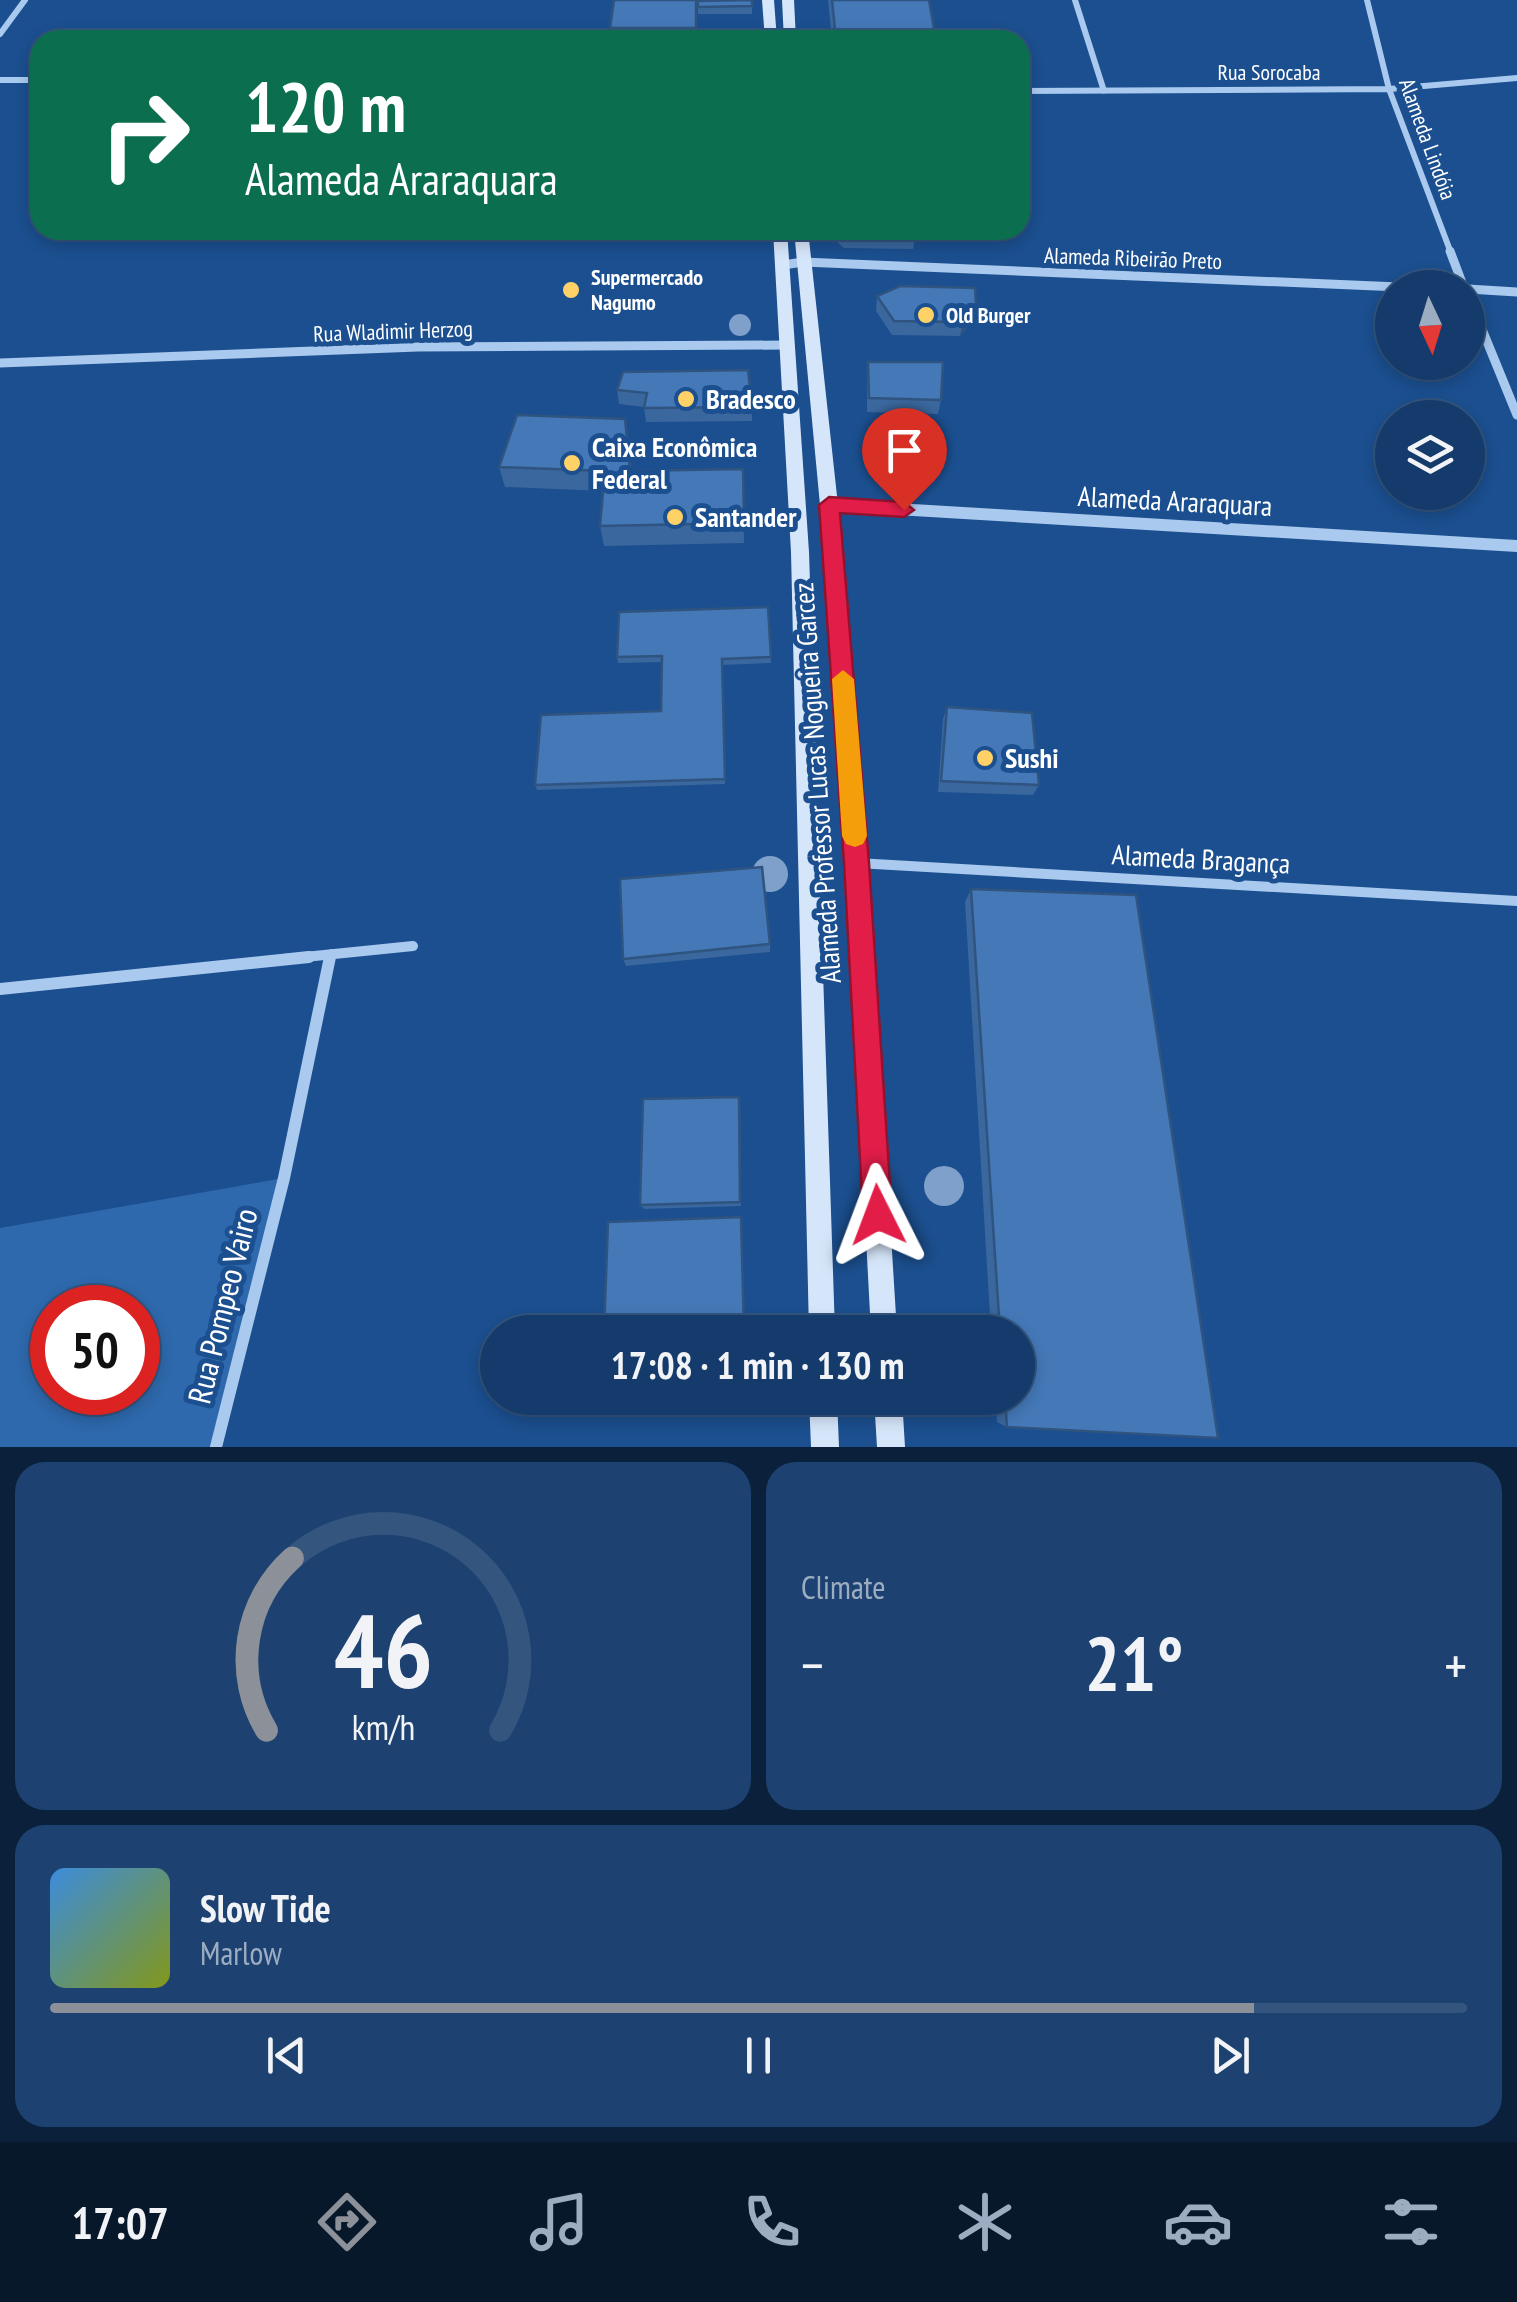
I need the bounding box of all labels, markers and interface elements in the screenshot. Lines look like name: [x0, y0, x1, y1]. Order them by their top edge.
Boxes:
street label: Rua Sorocaba: [1217, 58, 1321, 86]
text: 120 m: [245, 61, 406, 151]
icon: right: [80, 70, 210, 200]
street label: Alameda Lindóia: [1393, 75, 1463, 203]
text: Alameda Araraquara: [245, 149, 558, 207]
street label: Alameda Ribeirão Preto: [1043, 241, 1223, 275]
place label: Supermercado Nagumo: [591, 263, 703, 316]
north arrow: [1375, 270, 1485, 380]
map controls: [1375, 270, 1485, 510]
marker: Supermercado Nagumo: [560, 279, 582, 301]
place label: Old Burger: [946, 301, 1031, 329]
marker: Old Burger: [915, 304, 937, 326]
street label: Rua Wladimir Herzog: [313, 314, 473, 348]
place label: Bradesco: [706, 380, 796, 417]
marker: Bradesco: [675, 388, 697, 410]
button: layers: [1375, 400, 1485, 510]
pin: [862, 408, 947, 511]
icon: arrive: [877, 423, 932, 478]
place label: Caixa Econômica Federal: [592, 428, 757, 497]
marker: Caixa Econômica Federal: [561, 452, 583, 474]
street label: Alameda Araraquara: [1077, 477, 1273, 524]
place label: Santander: [695, 498, 797, 535]
marker: Santander: [664, 506, 686, 528]
street label: Alameda Professor Lucas Nogueira Garcez: [784, 581, 849, 985]
place label: Sushi: [1005, 739, 1058, 776]
marker: Sushi: [974, 747, 996, 769]
street label: Alameda Bragança: [1111, 835, 1291, 882]
position arrow: [826, 1163, 930, 1267]
street label: Rua Pompeo Vairo: [178, 1204, 267, 1408]
speed limit sign: 50: [30, 1285, 160, 1415]
text: 17:08 · 1 min · 130 m: [611, 1340, 904, 1389]
text: Climate: [801, 1566, 885, 1608]
text: 46: [333, 1582, 433, 1717]
text: 21°: [1084, 1615, 1184, 1712]
text: −: [801, 1629, 824, 1700]
text: +: [1444, 1629, 1467, 1700]
text: km/h: [351, 1704, 415, 1750]
text: Slow Tide: [200, 1883, 331, 1932]
text: Marlow: [200, 1932, 282, 1974]
icon: previous: [259, 2028, 314, 2083]
icon: pause: [731, 2028, 786, 2083]
icon: next: [1203, 2028, 1258, 2083]
icon: directions: [312, 2187, 382, 2257]
icon: music: [524, 2187, 594, 2257]
icon: phone: [737, 2187, 807, 2257]
icon: climate: [950, 2187, 1020, 2257]
icon: car: [1163, 2187, 1233, 2257]
icon: filters: [1376, 2187, 1446, 2257]
text: 17:07: [71, 2193, 169, 2251]

